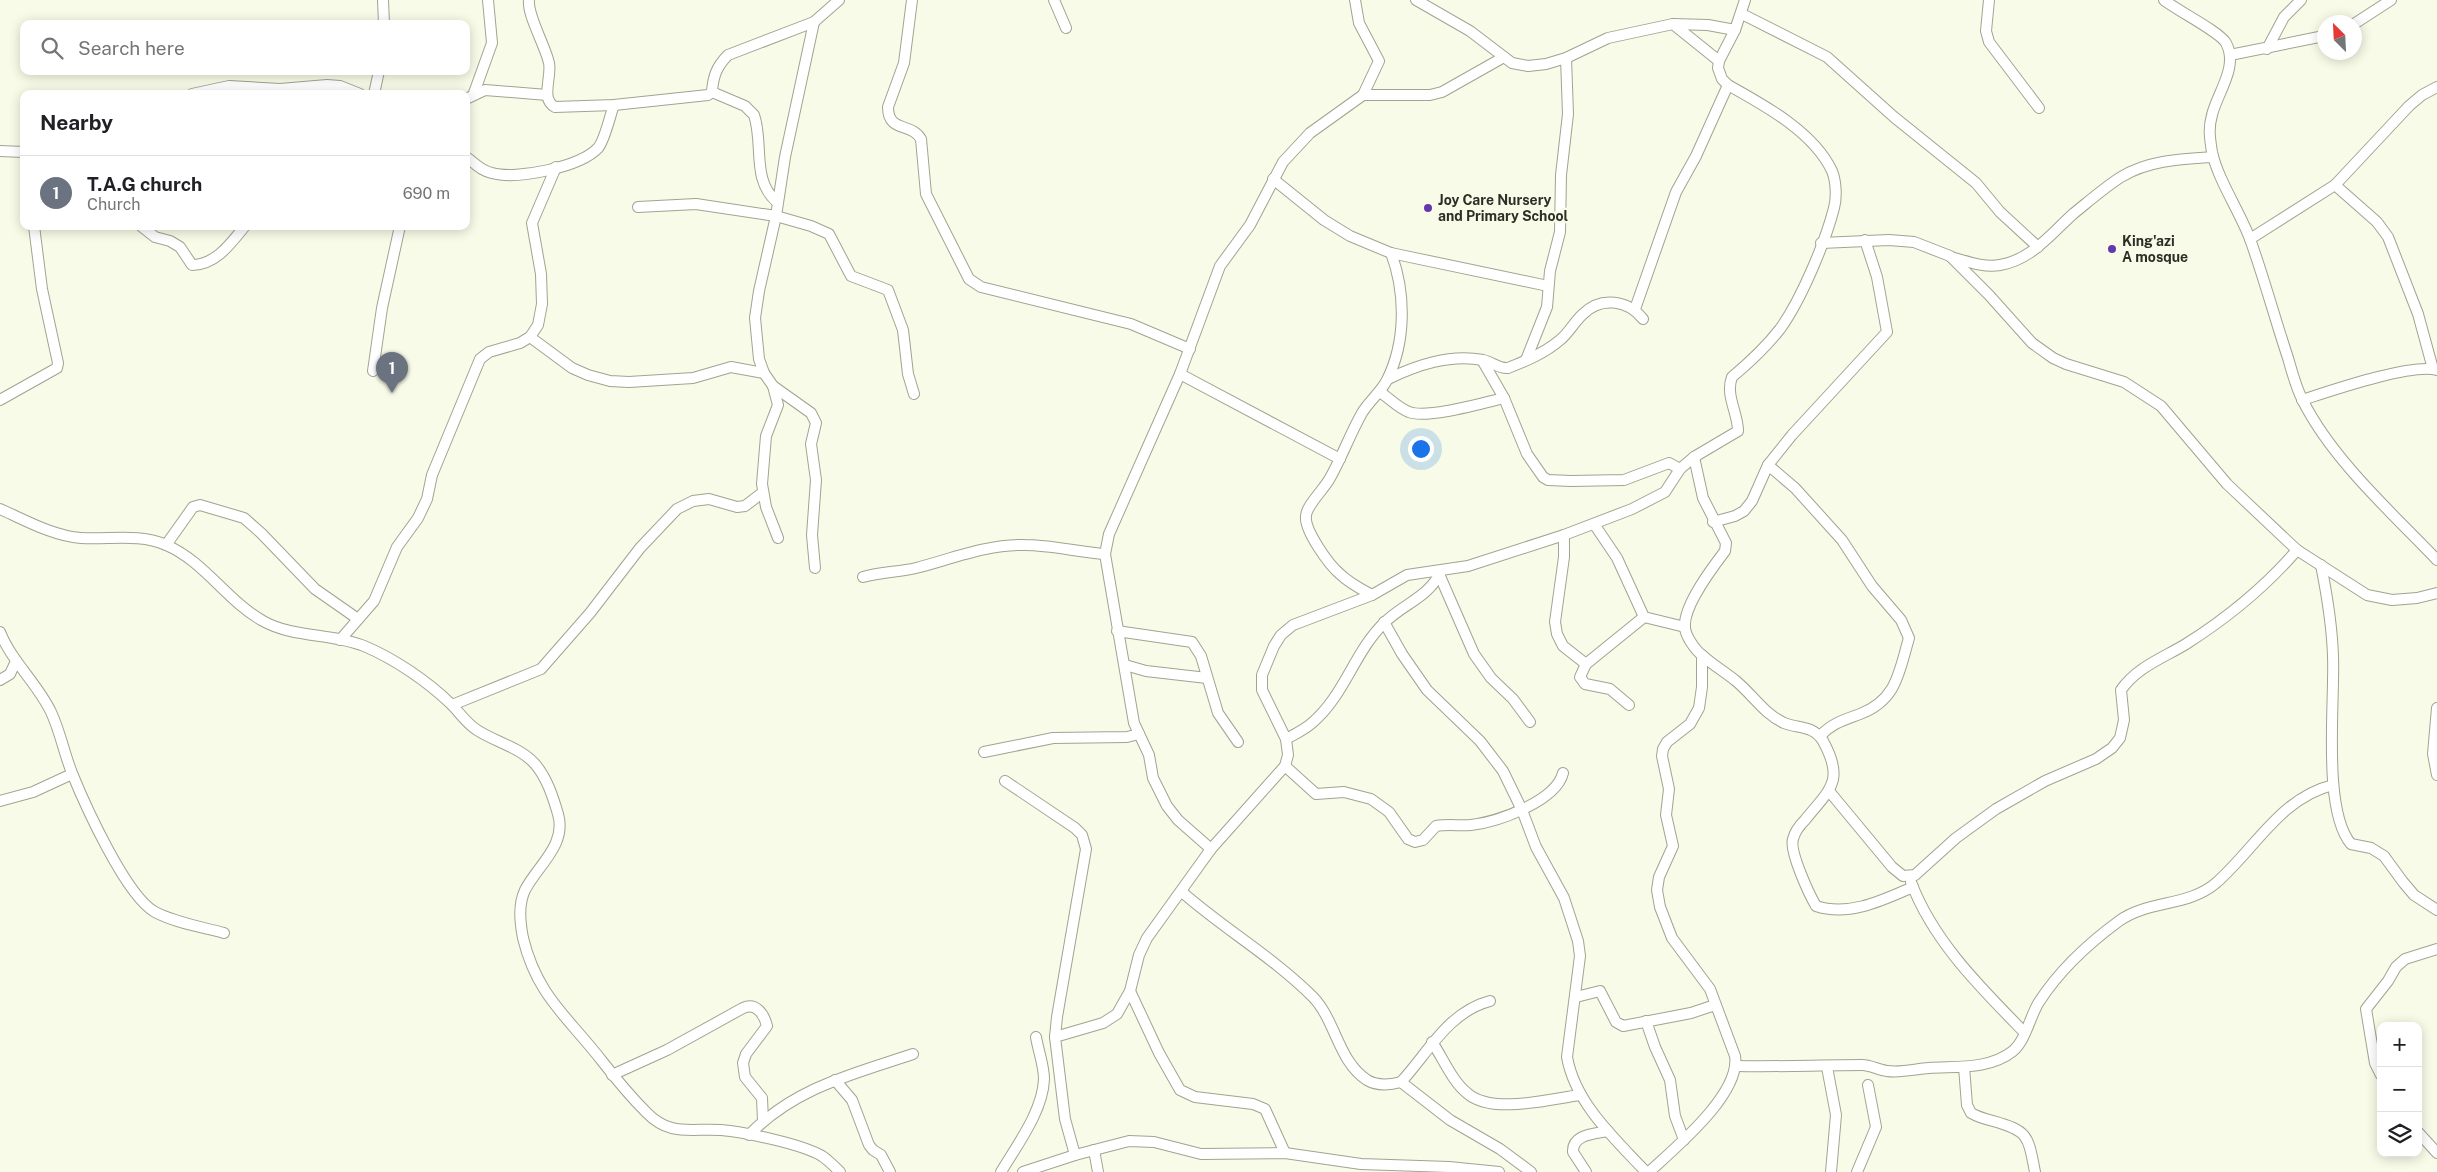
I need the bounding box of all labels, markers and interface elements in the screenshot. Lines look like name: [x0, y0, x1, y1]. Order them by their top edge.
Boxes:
north arrow: [2317, 15, 2362, 60]
search box: [20, 20, 470, 75]
icon: search: [38, 34, 66, 62]
text: Search here: [78, 37, 185, 59]
text: Nearby: [40, 110, 113, 135]
text: T.A.G church: [87, 173, 202, 195]
text: 1: [53, 184, 59, 203]
text: 690 m: [403, 184, 450, 203]
place label: Joy Care Nursery and Primary School: [1438, 192, 1569, 224]
text: Church: [87, 195, 141, 214]
marker: Joy Care Nursery and Primary School: [1422, 202, 1434, 214]
place label: King'azi A mosque: [2122, 233, 2188, 265]
marker: King'azi A mosque: [2106, 243, 2118, 255]
pin: 1: [376, 352, 408, 393]
your location: [1408, 436, 1434, 462]
map controls: [2377, 1022, 2422, 1157]
button: +: [2377, 1022, 2422, 1067]
button: −: [2377, 1067, 2422, 1112]
button: layers: [2377, 1112, 2422, 1157]

